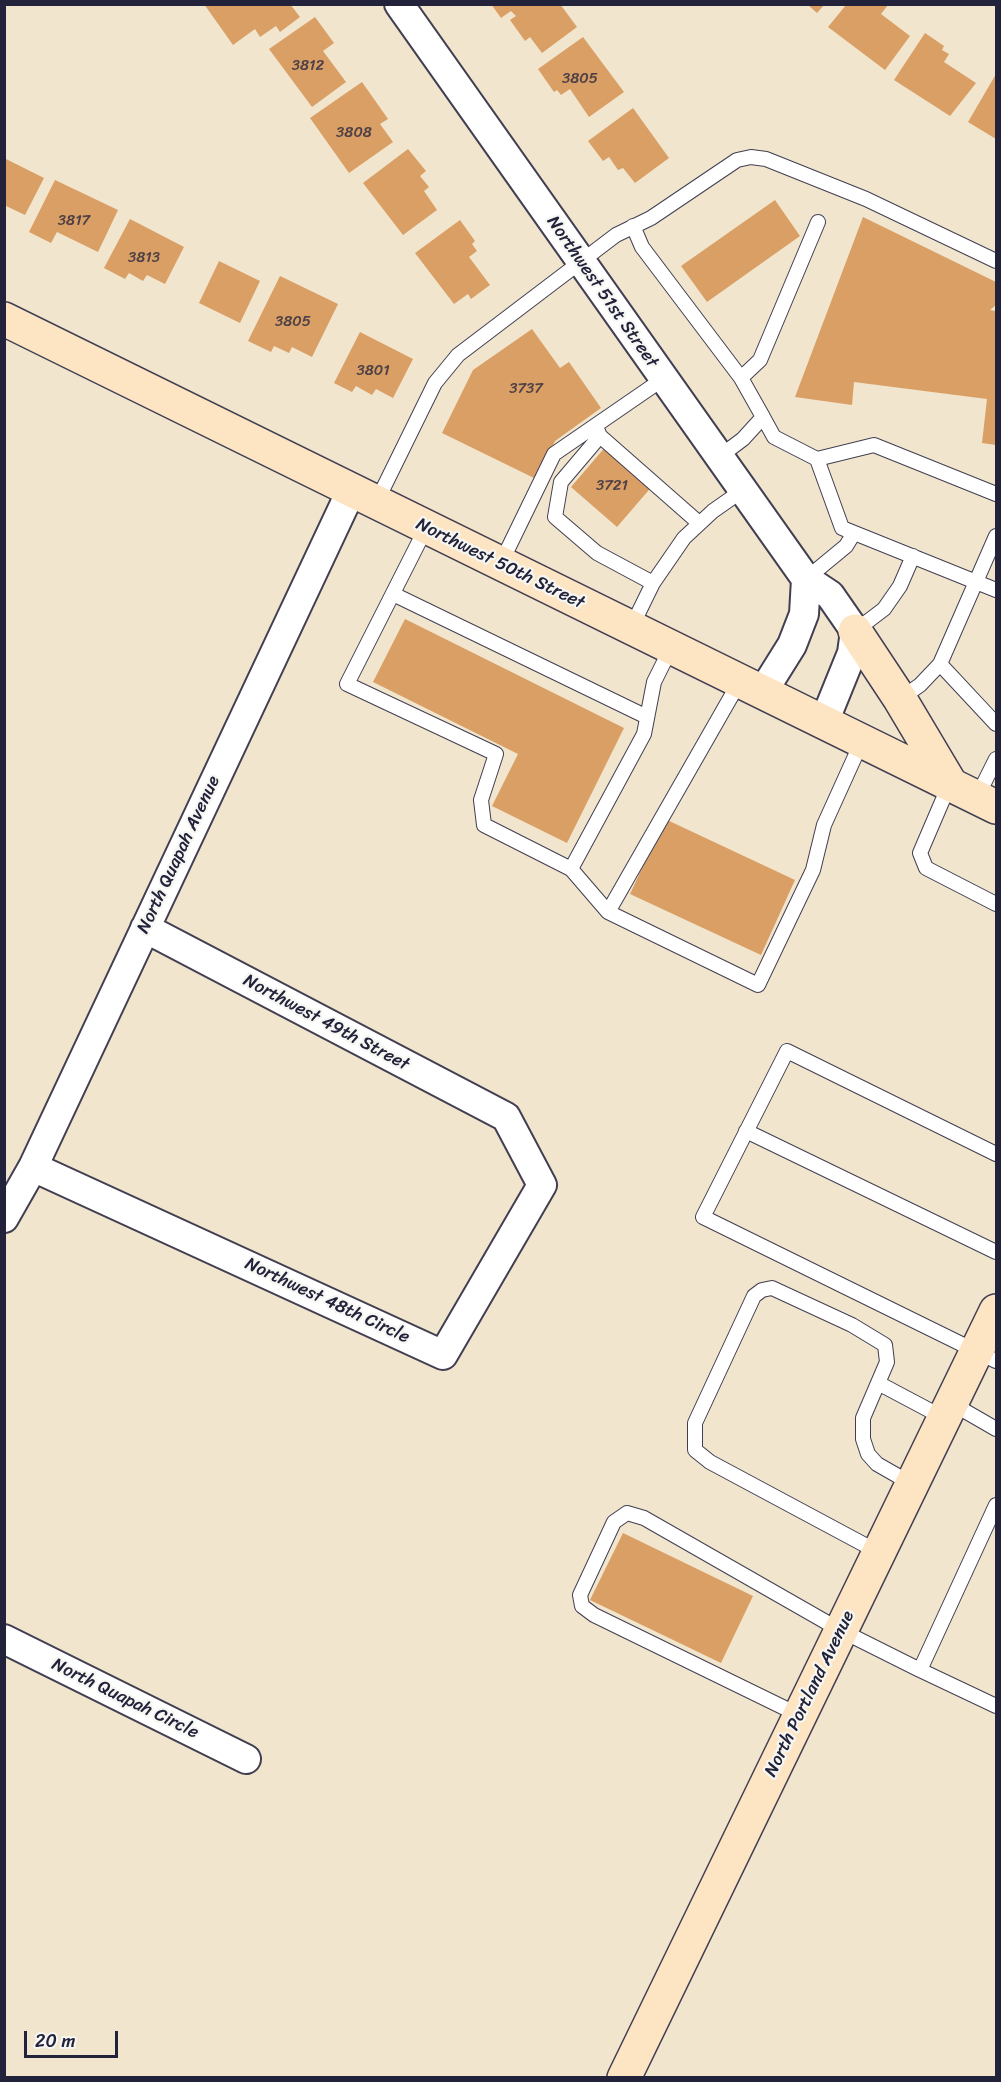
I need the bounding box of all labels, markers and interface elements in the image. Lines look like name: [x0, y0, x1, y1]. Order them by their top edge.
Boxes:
house number: 3812: [292, 57, 324, 75]
house number: 3805: [562, 70, 598, 88]
house number: 3808: [336, 124, 372, 142]
house number: 3817: [58, 212, 90, 230]
street label: Northwest 51st Street: [542, 212, 662, 372]
house number: 3813: [128, 249, 160, 267]
house number: 3805: [275, 313, 311, 331]
house number: 3801: [356, 362, 390, 380]
house number: 3737: [509, 380, 543, 398]
house number: 3721: [596, 477, 628, 495]
street label: Northwest 50th Street: [412, 514, 588, 614]
street label: North Quapah Avenue: [133, 773, 225, 937]
street label: Northwest 49th Street: [239, 970, 413, 1076]
street label: Northwest 48th Circle: [241, 1253, 413, 1349]
street label: North Portland Avenue: [760, 1608, 860, 1780]
street label: North Quapah Circle: [48, 1654, 202, 1744]
scale bar: [27, 2019, 122, 2057]
text: 20 m: [35, 2025, 75, 2057]

